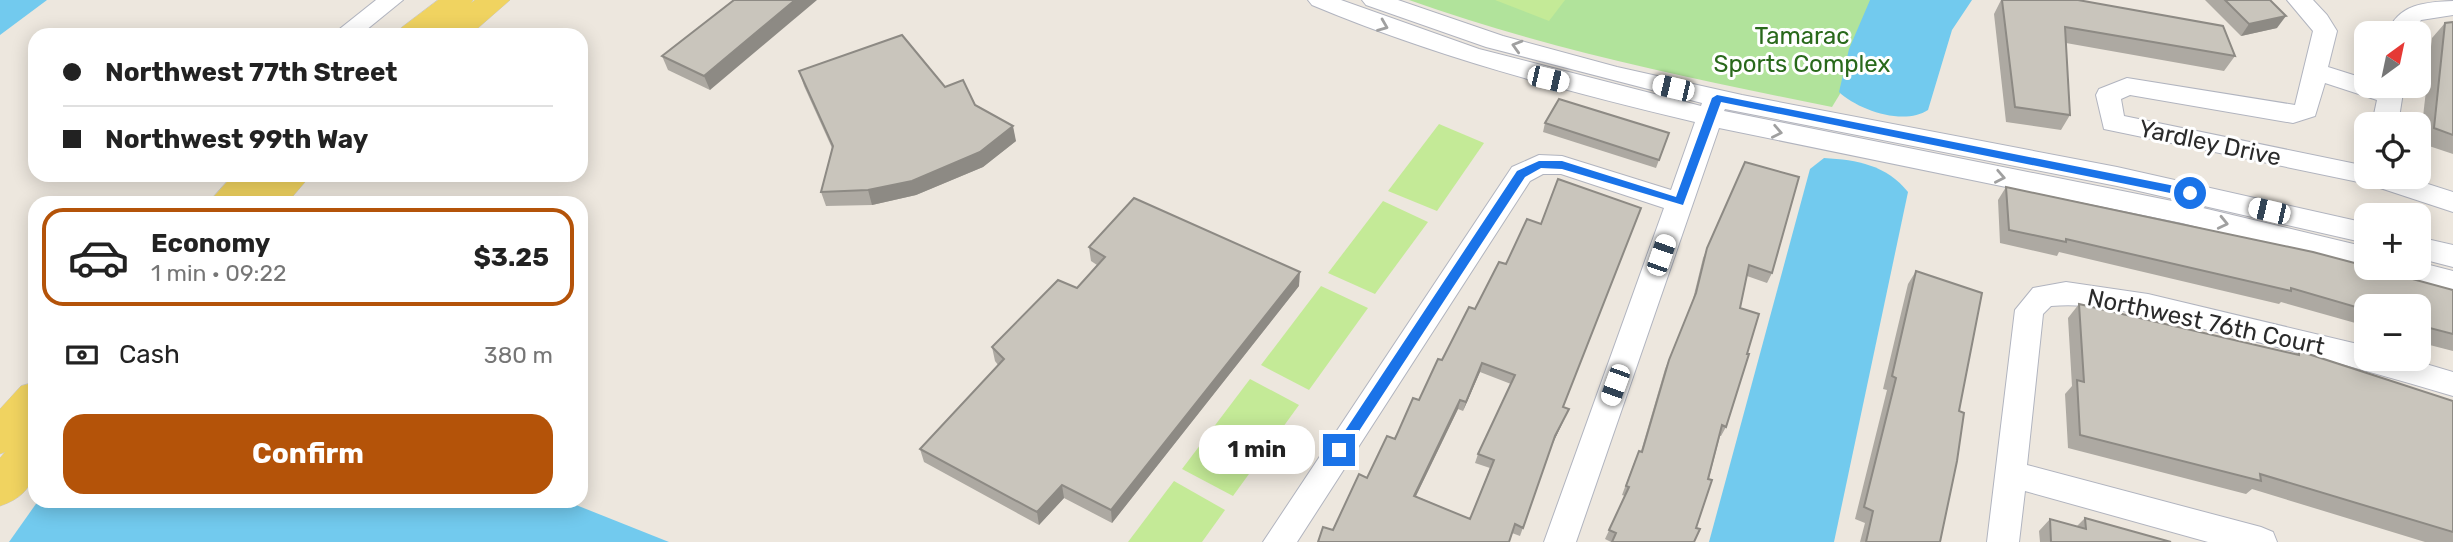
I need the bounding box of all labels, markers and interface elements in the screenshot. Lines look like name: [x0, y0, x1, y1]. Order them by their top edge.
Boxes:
one-way arrow: [1377, 17, 1389, 31]
north arrow: [2354, 21, 2431, 98]
map controls: [2354, 21, 2431, 371]
park label: Tamarac Sports Complex: [1714, 22, 1891, 78]
one-way arrow: [1511, 40, 1523, 54]
text: Northwest 77th Street: [105, 57, 397, 88]
car: [1526, 64, 1571, 94]
car: [1651, 73, 1696, 103]
button: locate: [2354, 112, 2431, 189]
street label: Yardley Drive: [2136, 114, 2284, 172]
text: Northwest 99th Way: [105, 124, 368, 155]
one-way arrow: [1771, 124, 1783, 139]
one-way arrow: [1994, 168, 2006, 183]
route start: [2174, 177, 2206, 209]
car: [2247, 196, 2292, 226]
button: +: [2354, 203, 2431, 280]
one-way arrow: [2217, 215, 2229, 230]
icon: car: [67, 226, 130, 289]
text: Economy: [151, 228, 270, 259]
car: [1645, 232, 1678, 278]
text: $3.25: [473, 242, 549, 273]
text: 1 min · 09:22: [151, 259, 286, 287]
street label: Northwest 76th Court: [2085, 283, 2327, 361]
button: −: [2354, 294, 2431, 371]
icon: cash: [63, 336, 101, 374]
text: Cash: [119, 339, 180, 370]
text: 380 m: [484, 341, 553, 369]
car: [1598, 362, 1633, 408]
button: Confirm: [63, 414, 553, 494]
callout: 1 min: [1199, 426, 1314, 475]
route end: [1323, 434, 1355, 466]
text: 1 min: [1228, 435, 1286, 463]

